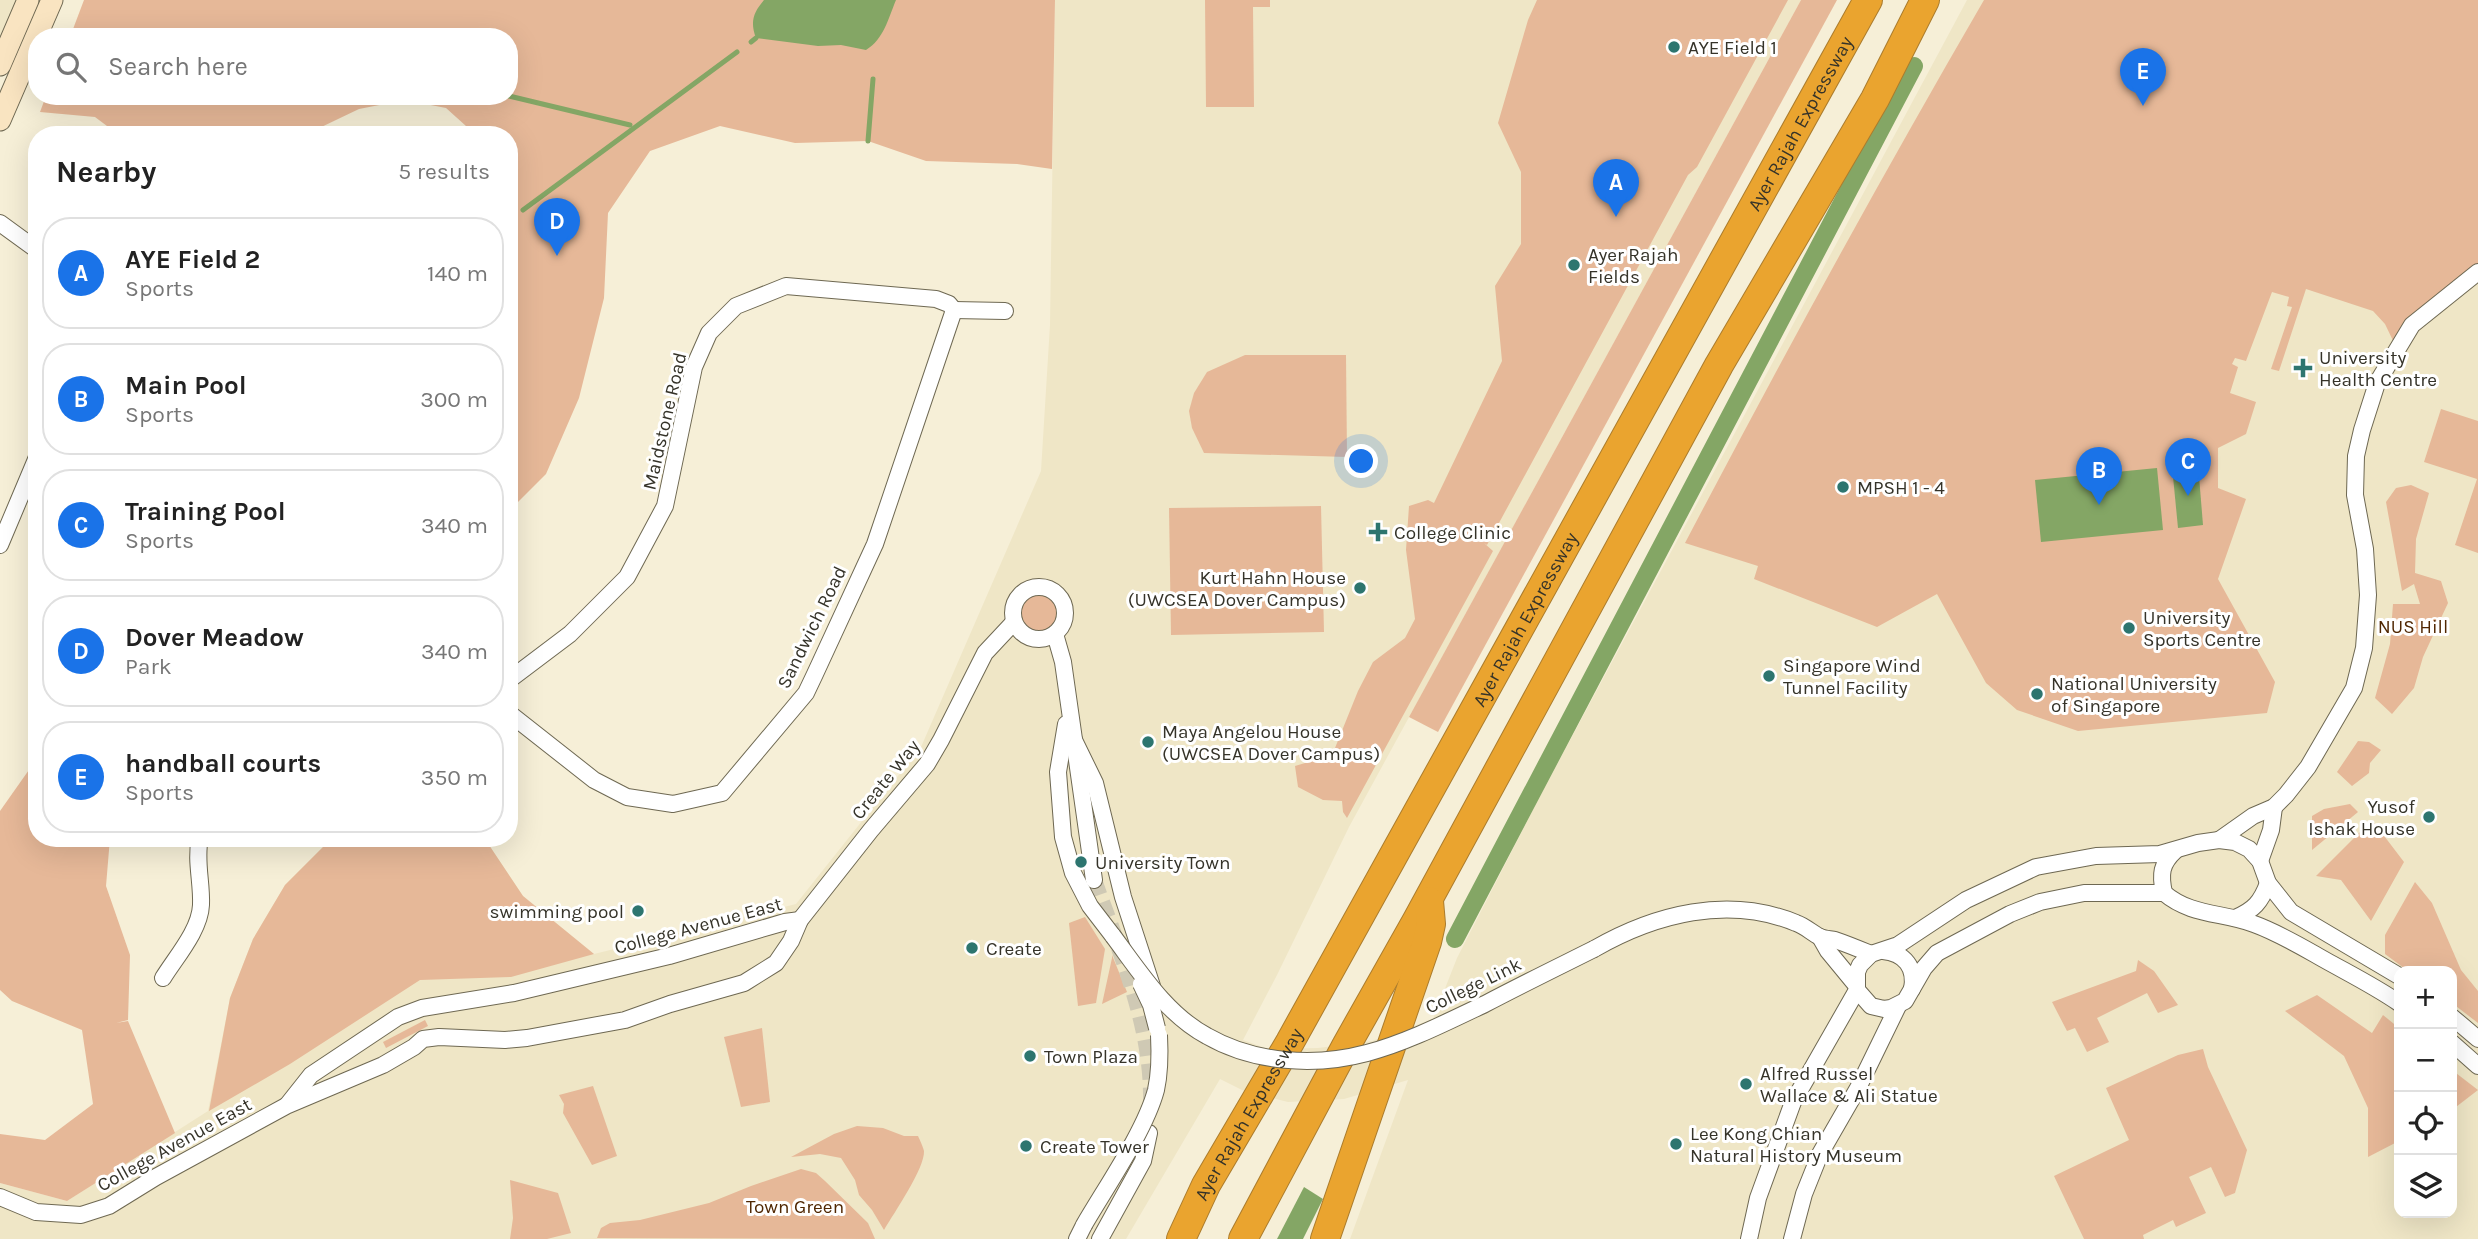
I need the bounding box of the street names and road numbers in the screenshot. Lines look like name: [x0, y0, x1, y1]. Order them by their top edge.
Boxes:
street label: Ayer Rajah Expressway: [1743, 32, 1858, 215]
street label: Maidstone Road: [638, 350, 691, 492]
street label: Ayer Rajah Expressway: [1468, 528, 1583, 711]
street label: Sandwich Road: [773, 563, 851, 692]
street label: Create Way: [847, 735, 925, 824]
street label: College Avenue East: [612, 893, 785, 959]
street label: College Link: [1422, 953, 1525, 1019]
street label: Ayer Rajah Expressway: [1190, 1024, 1308, 1204]
street label: College Avenue East: [94, 1093, 255, 1196]

